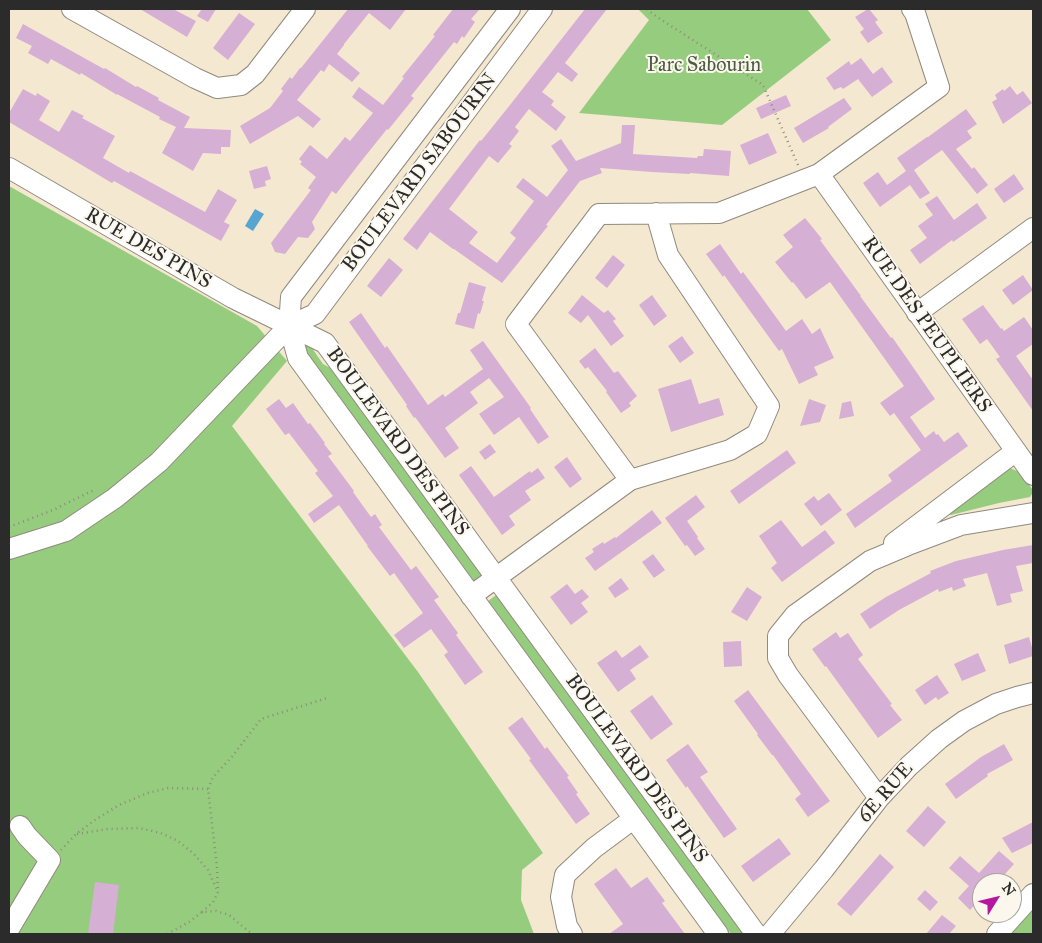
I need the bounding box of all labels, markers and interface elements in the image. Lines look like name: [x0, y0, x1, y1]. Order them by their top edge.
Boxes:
park label: Parc Sabourin: [647, 54, 761, 78]
street label: BOULEVARD SABOURIN: [338, 69, 502, 277]
street label: RUE DES PINS: [81, 203, 215, 295]
street label: RUE DES PEUPLIERS: [856, 232, 996, 418]
street label: BOULEVARD DES PINS: [321, 343, 473, 541]
street label: BOULEVARD DES PINS: [560, 670, 712, 868]
street label: 6E RUE: [853, 758, 919, 828]
north arrow: [972, 873, 1022, 923]
text: N: [998, 880, 1019, 899]

